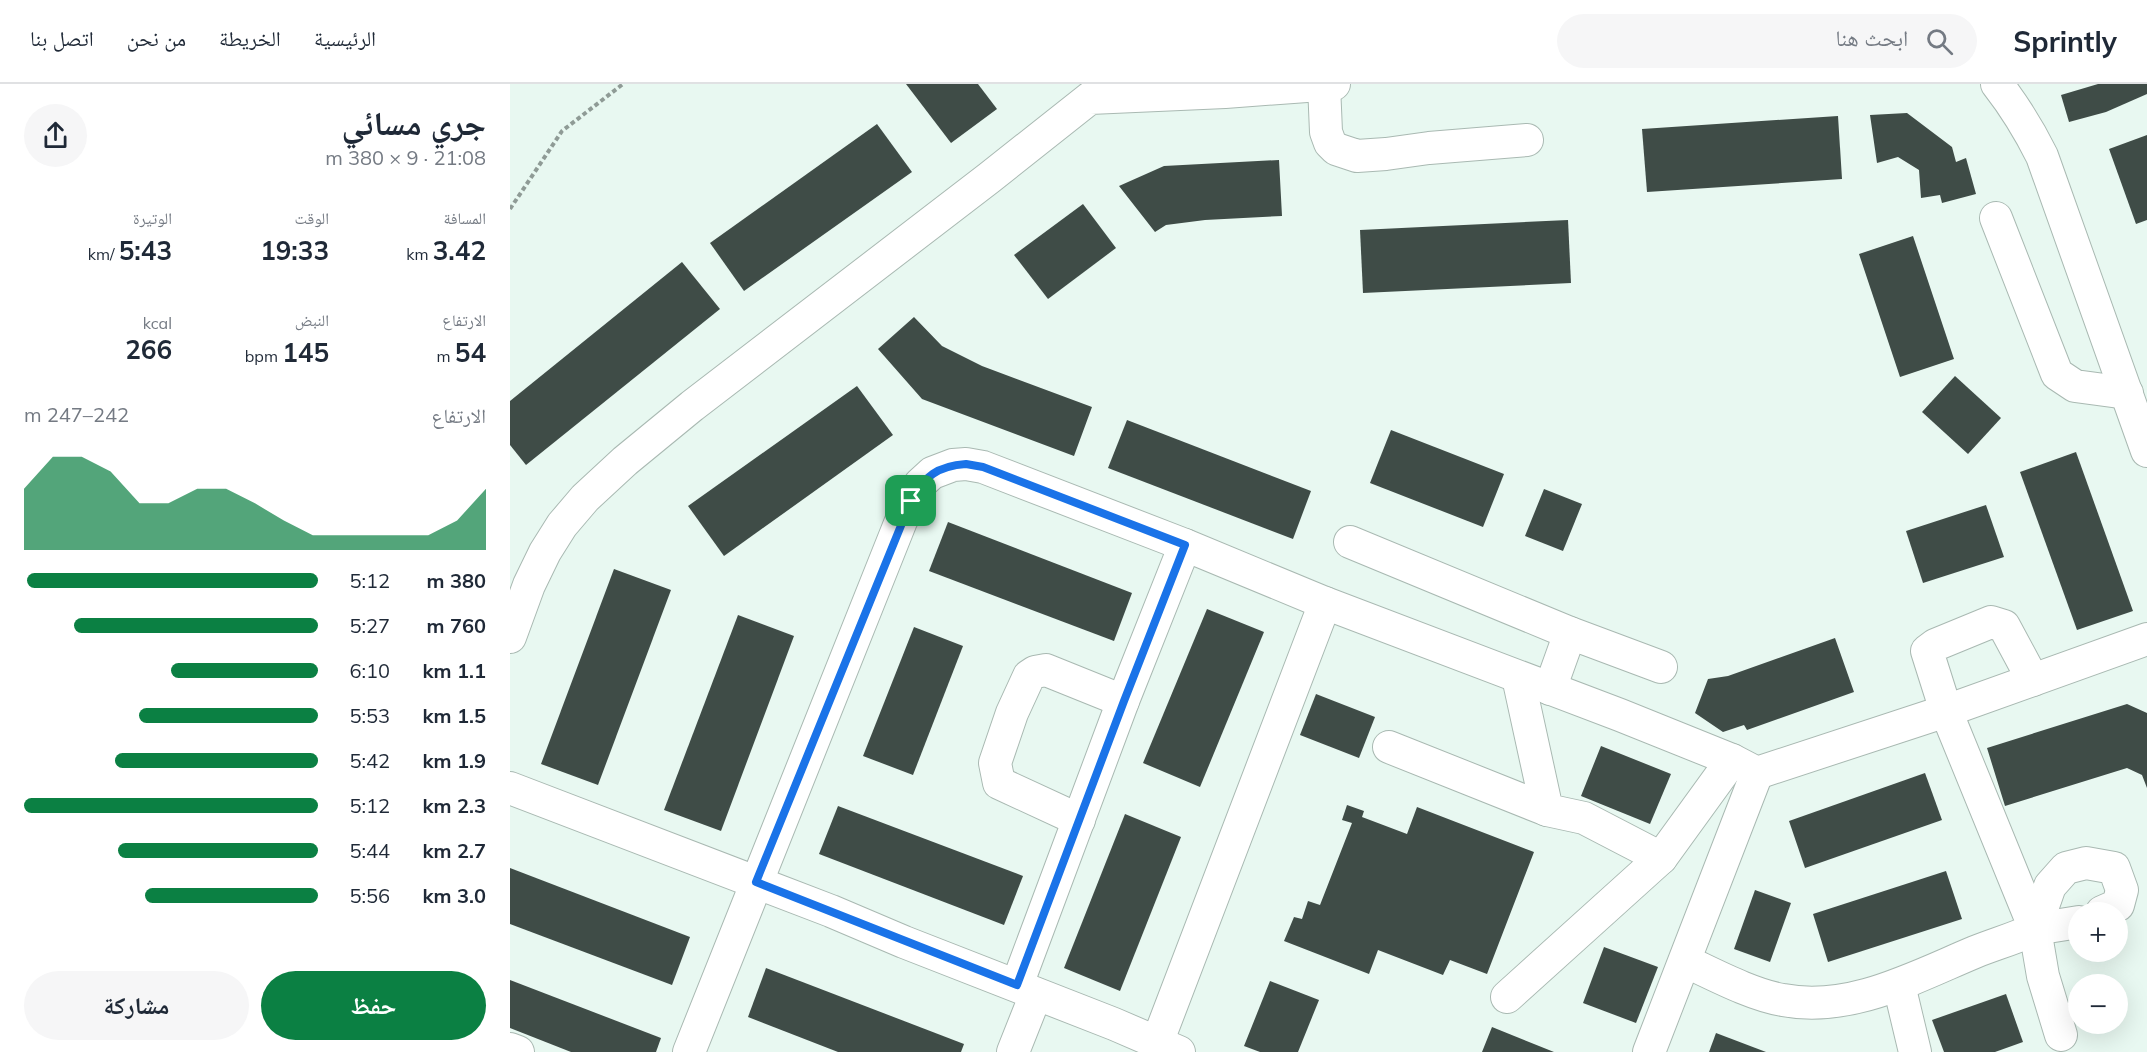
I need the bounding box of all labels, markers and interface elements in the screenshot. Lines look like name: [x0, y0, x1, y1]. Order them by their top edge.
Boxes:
search box: [1557, 14, 1977, 68]
text: ابحث هنا: [1835, 24, 1908, 52]
text: Sprintly: [2013, 24, 2117, 59]
text: اتصل بنا: [30, 25, 94, 51]
text: من نحن: [127, 25, 186, 51]
text: الخريطة: [219, 25, 281, 51]
text: الرئيسية: [314, 25, 376, 51]
icon: search: [1923, 25, 1956, 58]
text: جري مسائي: [342, 102, 486, 143]
button: share: [24, 104, 87, 167]
text: 21:08 · 9 × 380 m: [325, 145, 486, 170]
text: الوتيرة: [133, 208, 172, 228]
text: الوقت: [295, 208, 329, 228]
text: المسافة: [444, 208, 486, 228]
text: 5:43: [119, 234, 172, 267]
text: 19:33: [260, 234, 329, 267]
text: 3.42: [433, 234, 486, 267]
text: /km: [88, 244, 119, 264]
text: km: [406, 244, 433, 264]
text: النبض: [295, 310, 329, 330]
text: الارتفاع: [442, 310, 486, 330]
text: kcal: [143, 313, 172, 333]
text: 266: [125, 333, 172, 366]
text: 145: [282, 336, 329, 369]
text: 54: [455, 336, 486, 369]
text: bpm: [245, 346, 282, 366]
text: m: [437, 346, 455, 366]
text: 242–247 m: [24, 402, 129, 427]
text: الارتفاع: [431, 403, 486, 428]
pin: [885, 475, 936, 526]
icon: arrive: [894, 484, 927, 517]
text: 5:12: [349, 568, 390, 593]
text: 380 m: [427, 568, 486, 593]
text: 5:27: [349, 613, 390, 638]
text: 760 m: [427, 613, 486, 638]
text: 6:10: [349, 658, 390, 683]
text: 1.1 km: [423, 658, 486, 683]
text: 5:53: [349, 703, 390, 728]
text: 1.5 km: [423, 703, 486, 728]
text: 5:42: [349, 748, 390, 773]
text: 1.9 km: [423, 748, 486, 773]
text: 5:12: [349, 793, 390, 818]
text: 2.3 km: [423, 793, 486, 818]
text: 5:44: [349, 838, 390, 863]
text: 2.7 km: [423, 838, 486, 863]
text: 5:56: [349, 883, 390, 908]
text: 3.0 km: [423, 883, 486, 908]
map controls: [2068, 902, 2128, 1034]
button: +: [2068, 902, 2128, 962]
button: مشاركة: [24, 971, 249, 1040]
button: حفظ: [261, 971, 486, 1040]
button: −: [2068, 974, 2128, 1034]

